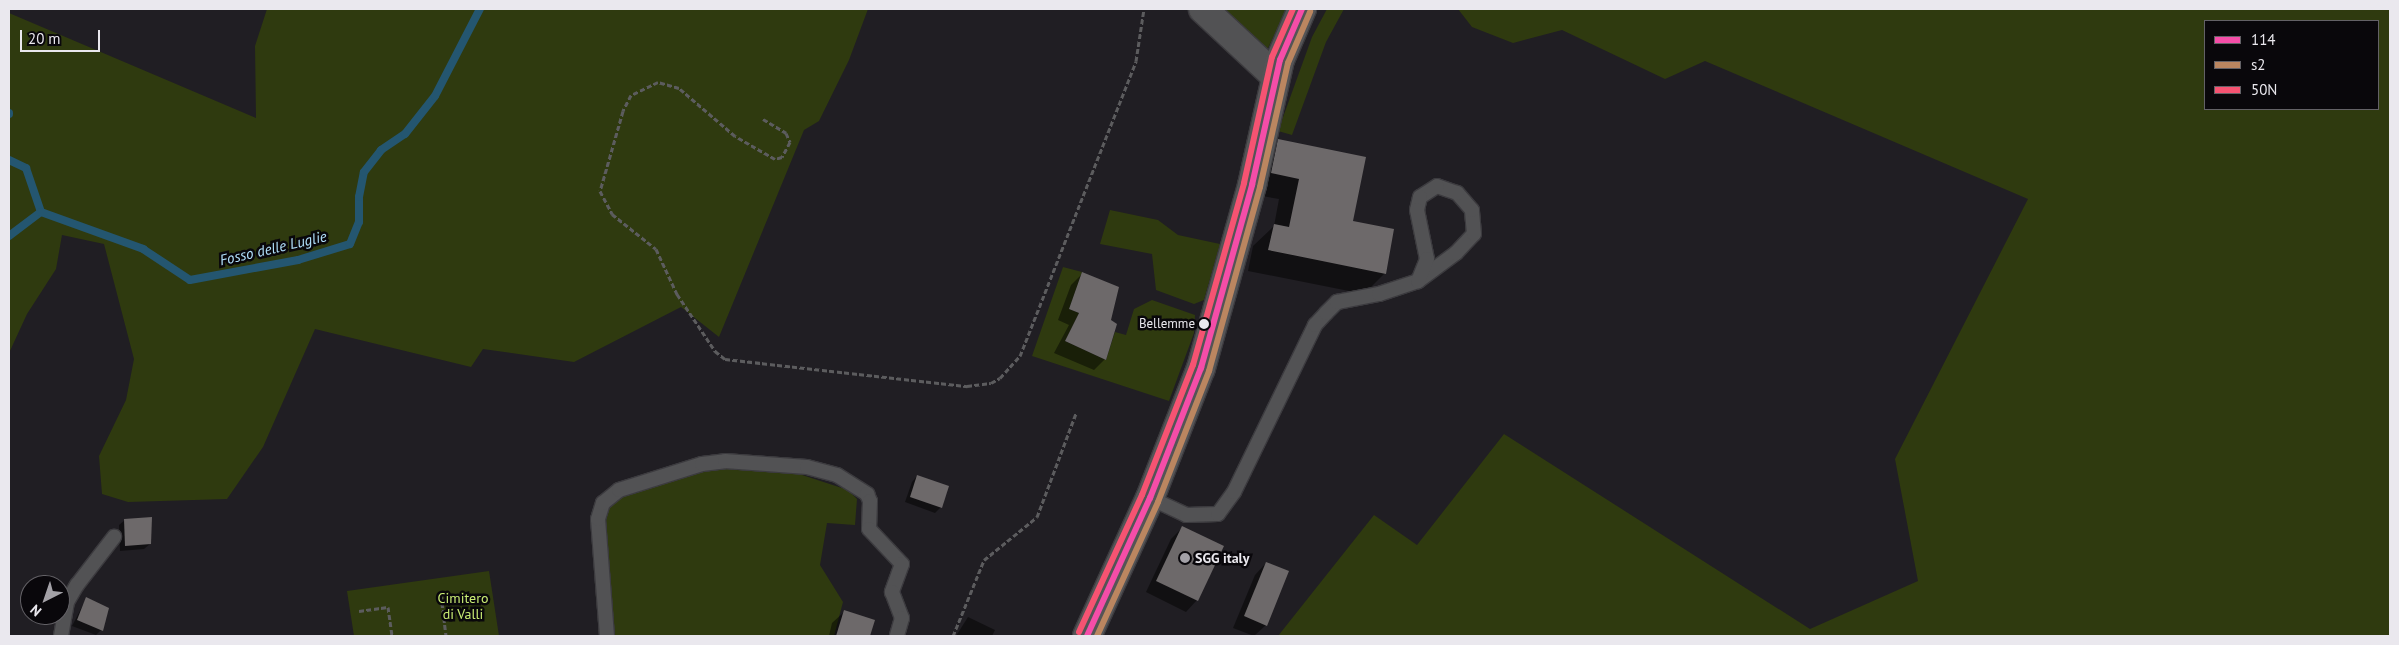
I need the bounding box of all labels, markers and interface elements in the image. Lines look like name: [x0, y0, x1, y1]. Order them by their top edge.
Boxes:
scale bar: [22, 20, 102, 52]
legend: [2204, 20, 2379, 110]
text: 20 m: [28, 29, 61, 48]
text: 114: [2251, 30, 2276, 49]
text: s2: [2251, 55, 2266, 74]
text: 50N: [2251, 80, 2277, 99]
water label: Fosso delle Luglie: [218, 227, 328, 269]
place label: Bellemme: [1139, 316, 1195, 332]
marker: Bellemme: [1199, 319, 1209, 329]
place label: SGG italy: [1195, 550, 1249, 566]
marker: SGG italy: [1179, 552, 1191, 564]
north arrow: [20, 575, 70, 625]
park label: Cimitero di Valli: [438, 590, 488, 622]
text: N: [26, 601, 45, 620]

